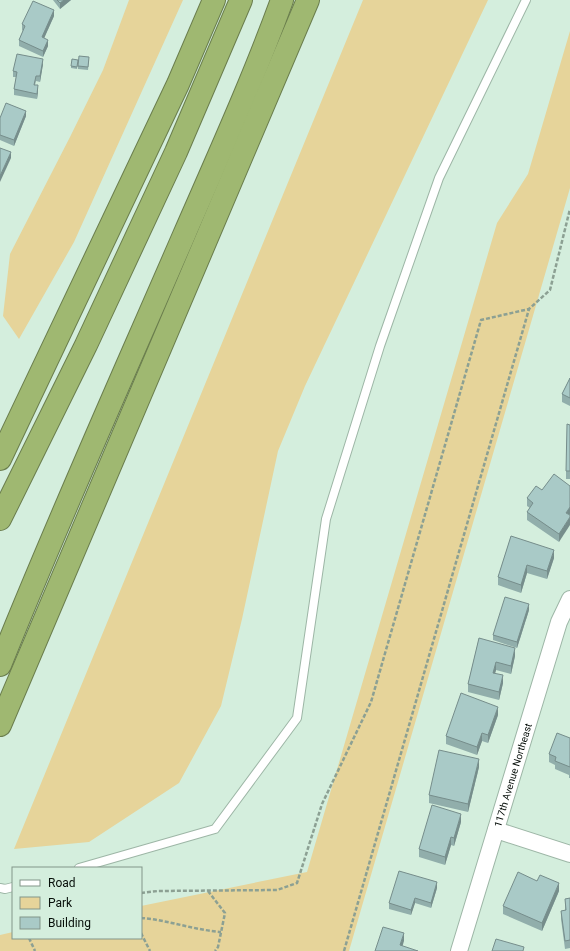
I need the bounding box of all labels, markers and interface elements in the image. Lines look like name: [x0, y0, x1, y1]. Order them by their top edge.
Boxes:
street label: 117th Avenue Northeast: [492, 722, 534, 828]
legend: [12, 867, 142, 939]
text: Road: [48, 876, 76, 890]
text: Park: [48, 896, 73, 910]
text: Building: [48, 916, 91, 930]

